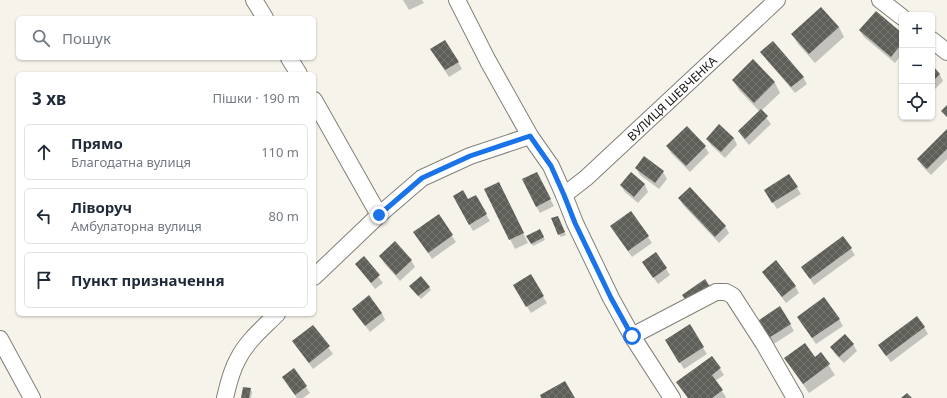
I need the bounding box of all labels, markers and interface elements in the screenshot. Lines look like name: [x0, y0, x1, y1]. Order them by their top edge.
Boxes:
map controls: [899, 12, 935, 120]
button: +: [899, 12, 935, 48]
search box: [16, 16, 316, 60]
icon: search: [30, 27, 52, 49]
text: Пошук: [62, 28, 111, 48]
button: −: [899, 48, 935, 84]
street label: ВУЛИЦЯ ШЕВЧЕНКА: [623, 52, 721, 144]
button: locate: [899, 84, 935, 120]
text: 3 хв: [32, 87, 66, 110]
text: Пішки · 190 m: [212, 89, 300, 107]
text: Прямо: [71, 133, 123, 153]
icon: ahead: [33, 141, 55, 163]
text: 110 m: [261, 143, 299, 161]
text: Благодатна вулиця: [71, 153, 191, 171]
text: Ліворуч: [71, 197, 132, 217]
icon: left: [33, 205, 55, 227]
route end: [370, 206, 388, 224]
text: 80 m: [269, 207, 299, 225]
text: Амбулаторна вулиця: [71, 217, 202, 235]
icon: arrive: [33, 269, 55, 291]
text: Пункт призначення: [71, 270, 225, 290]
route start: [623, 327, 641, 345]

